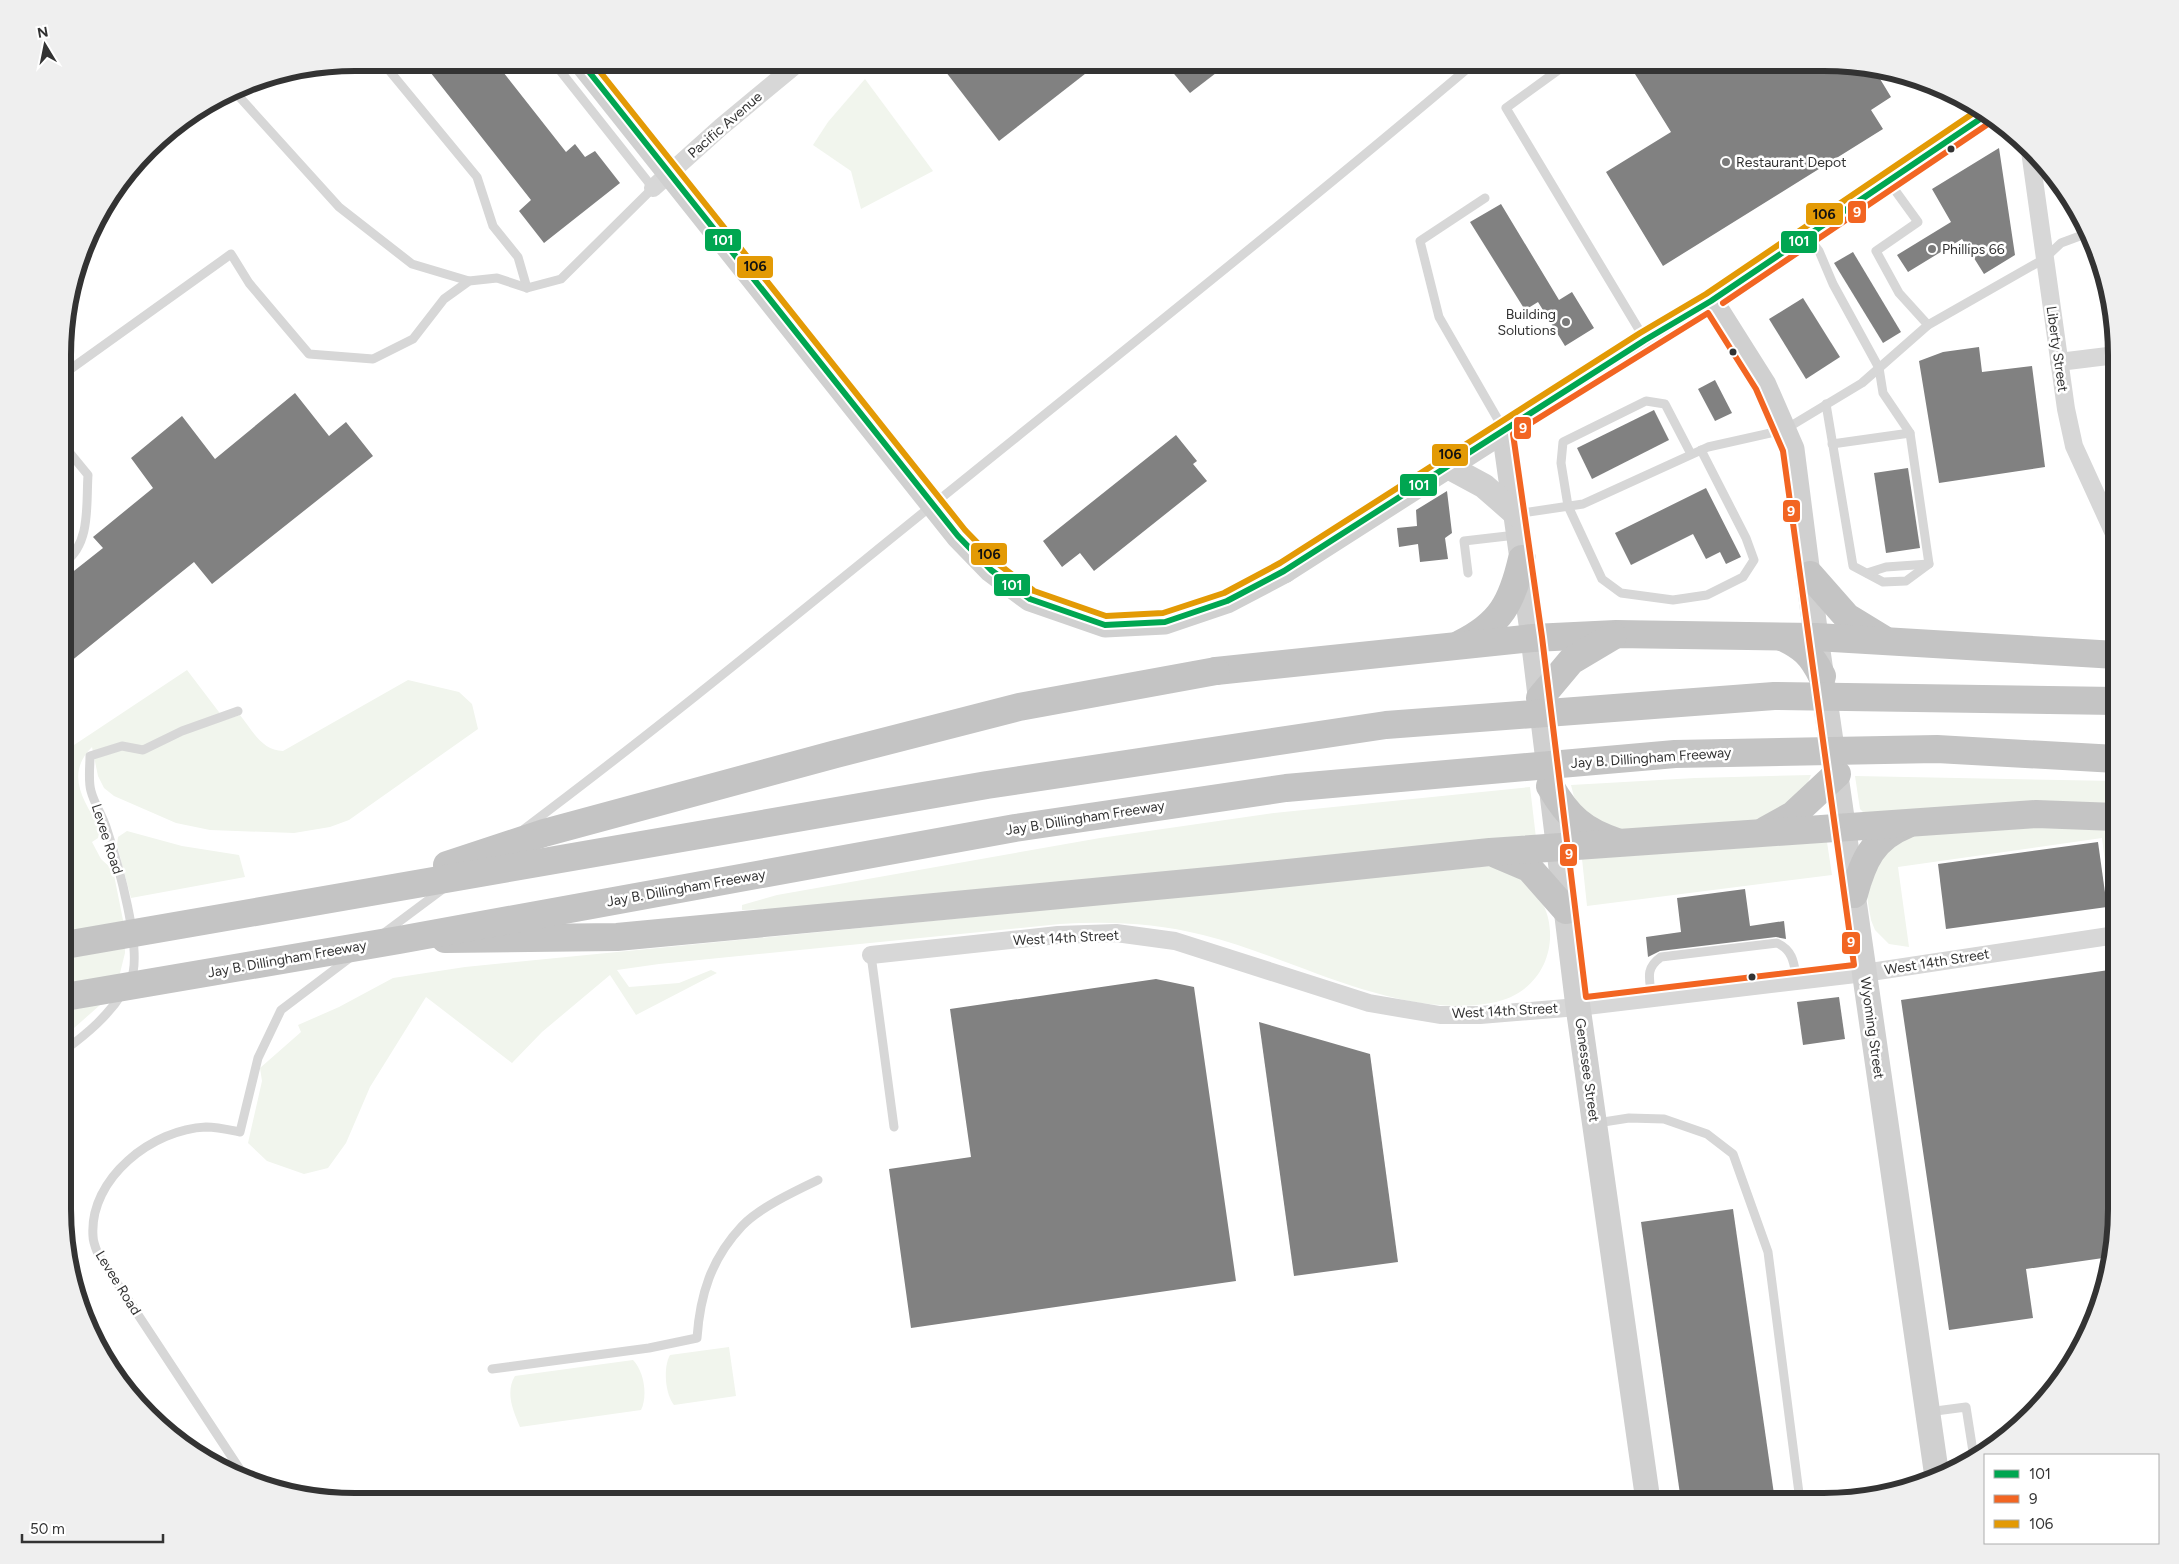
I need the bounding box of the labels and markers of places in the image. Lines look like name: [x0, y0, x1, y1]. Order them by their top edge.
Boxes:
unlabelled marker: [1946, 144, 1956, 154]
place label: Restaurant Depot: [1736, 154, 1847, 171]
marker: Restaurant Depot: [1720, 156, 1732, 168]
place label: Phillips 66: [1942, 241, 2005, 258]
marker: Phillips 66: [1926, 243, 1938, 255]
place label: Building Solutions: [1497, 306, 1556, 339]
marker: Building Solutions: [1560, 316, 1572, 328]
unlabelled marker: [1728, 347, 1738, 357]
unlabelled marker: [1747, 972, 1757, 982]

